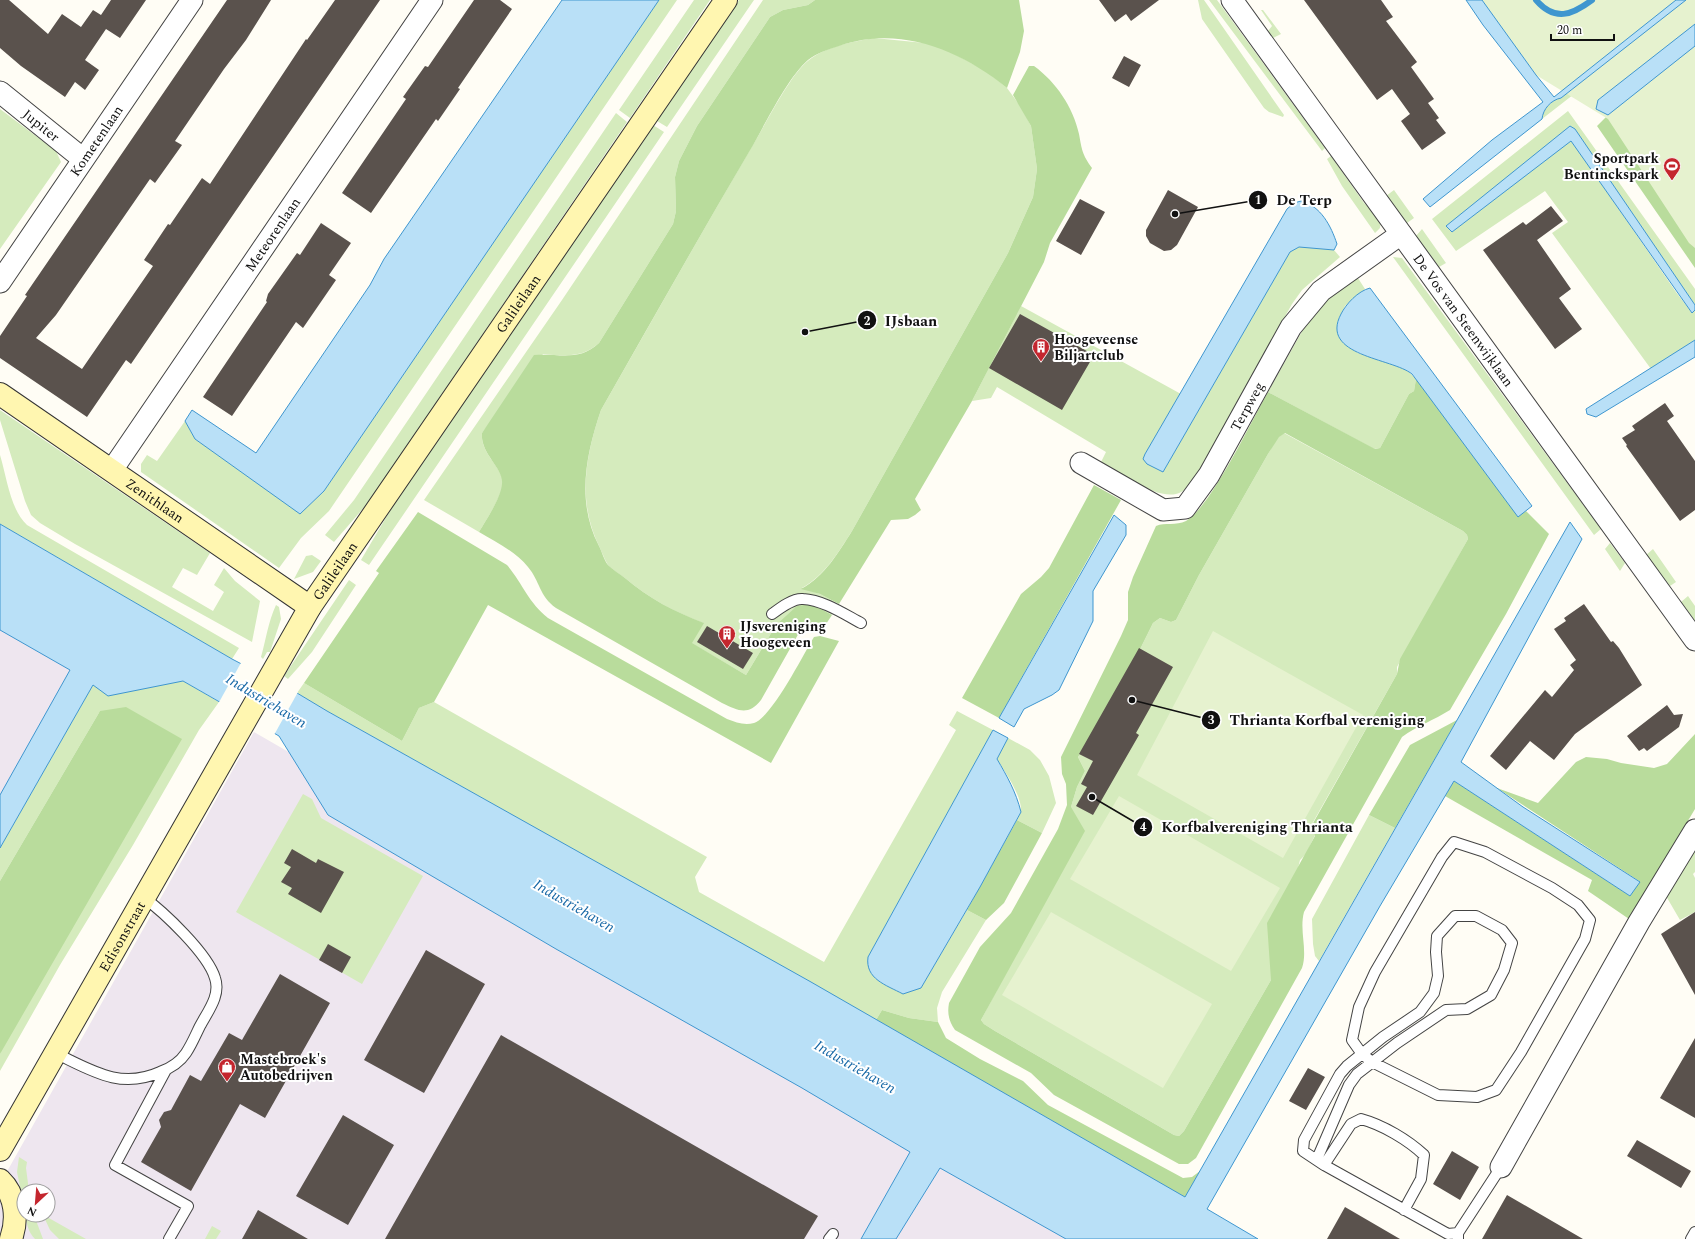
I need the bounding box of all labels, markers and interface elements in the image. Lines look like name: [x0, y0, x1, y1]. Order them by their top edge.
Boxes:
scale bar: [1551, 16, 1614, 42]
text: 20 m: [1557, 21, 1582, 40]
street label: Kometenlaan: [64, 101, 128, 180]
street label: Jupiter: [18, 104, 65, 147]
place label: Sportpark Bentinckspark: [1564, 148, 1660, 185]
sports icon: Sportpark Bentinckspark: [1662, 156, 1682, 181]
callout: De Terp: [1248, 186, 1340, 213]
text: De Terp: [1276, 189, 1332, 212]
text: 1: [1255, 191, 1261, 210]
street label: Meteorenlaan: [240, 193, 305, 276]
street label: De Vos van Steenwijklaan: [1408, 249, 1519, 391]
street label: Galileilaan: [490, 270, 546, 337]
callout: IJsbaan: [857, 307, 945, 334]
text: IJsbaan: [885, 310, 937, 333]
text: 2: [864, 312, 871, 331]
place label: Hoogeveense Biljartclub: [1054, 329, 1138, 366]
building icon: Hoogeveense Biljartclub: [1031, 337, 1051, 362]
street label: Terpweg: [1225, 378, 1269, 435]
street label: Zenithlaan: [121, 473, 189, 528]
street label: Galileilaan: [307, 537, 362, 605]
place label: IJsvereniging Hoogeveen: [740, 616, 826, 653]
building icon: IJsvereniging Hoogeveen: [717, 624, 737, 649]
water label: Industriehaven: [221, 668, 311, 734]
callout: Thrianta Korfbal vereniging: [1201, 706, 1432, 733]
text: Thrianta Korfbal vereniging: [1229, 709, 1425, 732]
text: 3: [1208, 711, 1215, 730]
callout: Korfbalvereniging Thrianta: [1133, 813, 1361, 840]
text: Korfbalvereniging Thrianta: [1161, 816, 1353, 839]
text: 4: [1140, 818, 1147, 837]
water label: Industriehaven: [529, 873, 619, 939]
street label: Edisonstraat: [93, 897, 151, 976]
water label: Industriehaven: [810, 1034, 900, 1100]
place label: Mastebroek's Autobedrijven: [240, 1049, 333, 1086]
shop icon: Mastebroek's Autobedrijven: [217, 1057, 237, 1082]
north arrow: [16, 1183, 56, 1223]
text: N: [24, 1202, 40, 1221]

